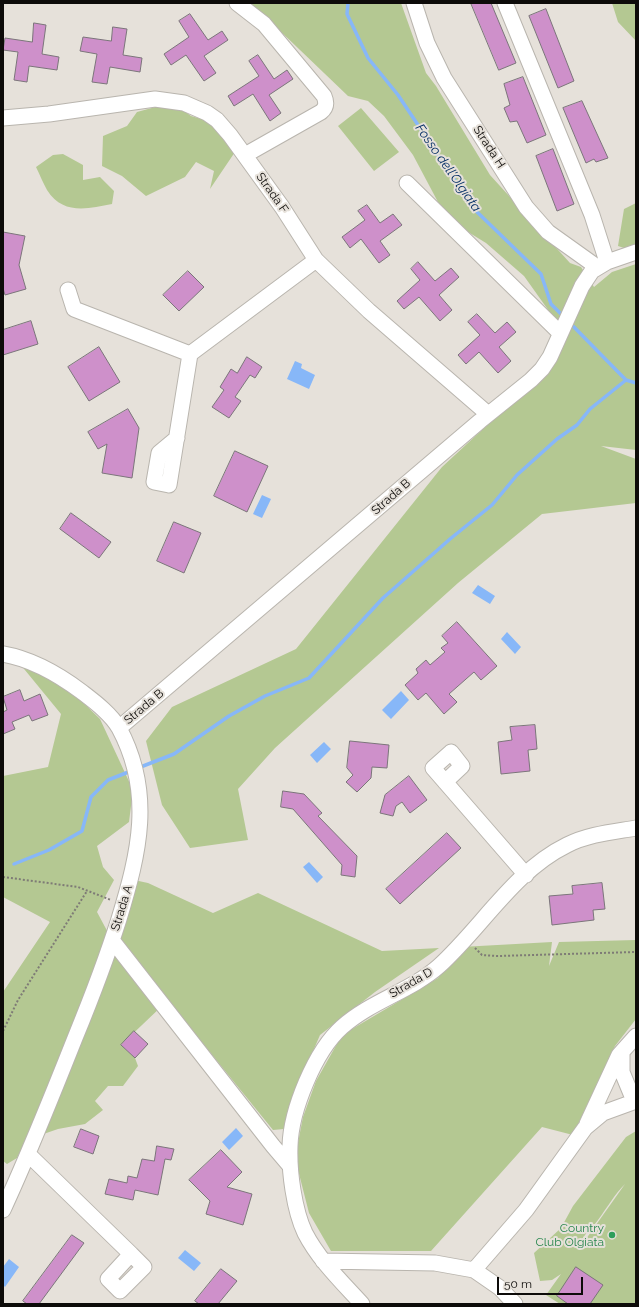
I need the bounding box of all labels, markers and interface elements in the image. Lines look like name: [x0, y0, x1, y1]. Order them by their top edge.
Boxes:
water label: Fosso dell’Olgiata: [412, 121, 484, 215]
street label: Strada H: [470, 123, 508, 171]
street label: Strada F: [253, 170, 291, 216]
street label: Strada B: [369, 476, 413, 518]
street label: Strada B: [121, 686, 167, 728]
street label: Strada A: [108, 883, 136, 933]
street label: Strada D: [387, 965, 435, 1001]
place label: Country Club Olgiata: [536, 1221, 604, 1249]
marker: Country Club Olgiata: [607, 1230, 617, 1240]
scale bar: [499, 1269, 585, 1295]
text: 50 m: [504, 1277, 532, 1291]

